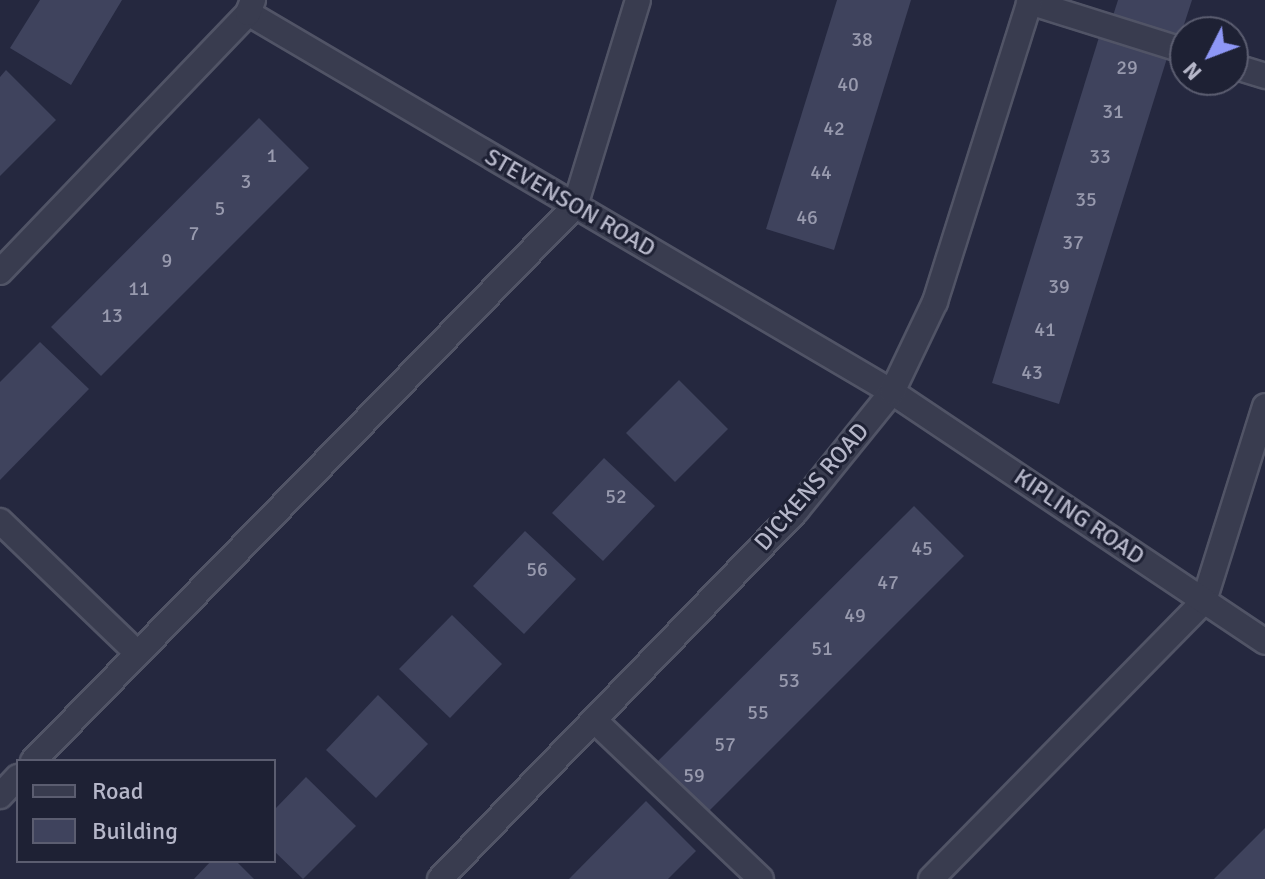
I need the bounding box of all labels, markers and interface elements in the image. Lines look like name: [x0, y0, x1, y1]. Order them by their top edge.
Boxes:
north arrow: [1169, 16, 1249, 96]
house number: 38: [851, 27, 873, 51]
house number: 29: [1116, 55, 1138, 79]
text: N: [1177, 56, 1207, 86]
house number: 40: [837, 72, 859, 96]
house number: 31: [1102, 99, 1124, 123]
house number: 42: [823, 116, 845, 140]
street label: STEVENSON ROAD: [480, 142, 660, 264]
house number: 1: [267, 143, 277, 167]
house number: 33: [1089, 144, 1111, 168]
house number: 44: [810, 160, 832, 184]
house number: 3: [241, 169, 251, 193]
house number: 35: [1075, 187, 1097, 211]
house number: 5: [215, 196, 225, 220]
house number: 46: [796, 205, 818, 229]
house number: 7: [189, 221, 199, 245]
house number: 37: [1062, 230, 1084, 254]
house number: 9: [162, 248, 172, 272]
house number: 39: [1048, 274, 1070, 298]
house number: 11: [128, 276, 150, 300]
house number: 13: [101, 303, 123, 327]
house number: 41: [1034, 317, 1056, 341]
house number: 43: [1021, 360, 1043, 384]
street label: DICKENS ROAD: [749, 417, 875, 557]
street label: KIPLING ROAD: [1008, 463, 1150, 571]
house number: 52: [605, 484, 627, 508]
house number: 45: [911, 536, 933, 560]
house number: 56: [526, 557, 548, 581]
house number: 47: [877, 570, 899, 594]
house number: 49: [844, 603, 866, 627]
house number: 51: [811, 636, 833, 660]
house number: 53: [778, 668, 800, 692]
house number: 55: [747, 700, 769, 724]
house number: 57: [714, 732, 736, 756]
legend: [16, 759, 276, 863]
house number: 59: [683, 763, 705, 787]
text: Road: [92, 776, 143, 806]
text: Building: [92, 816, 178, 846]

